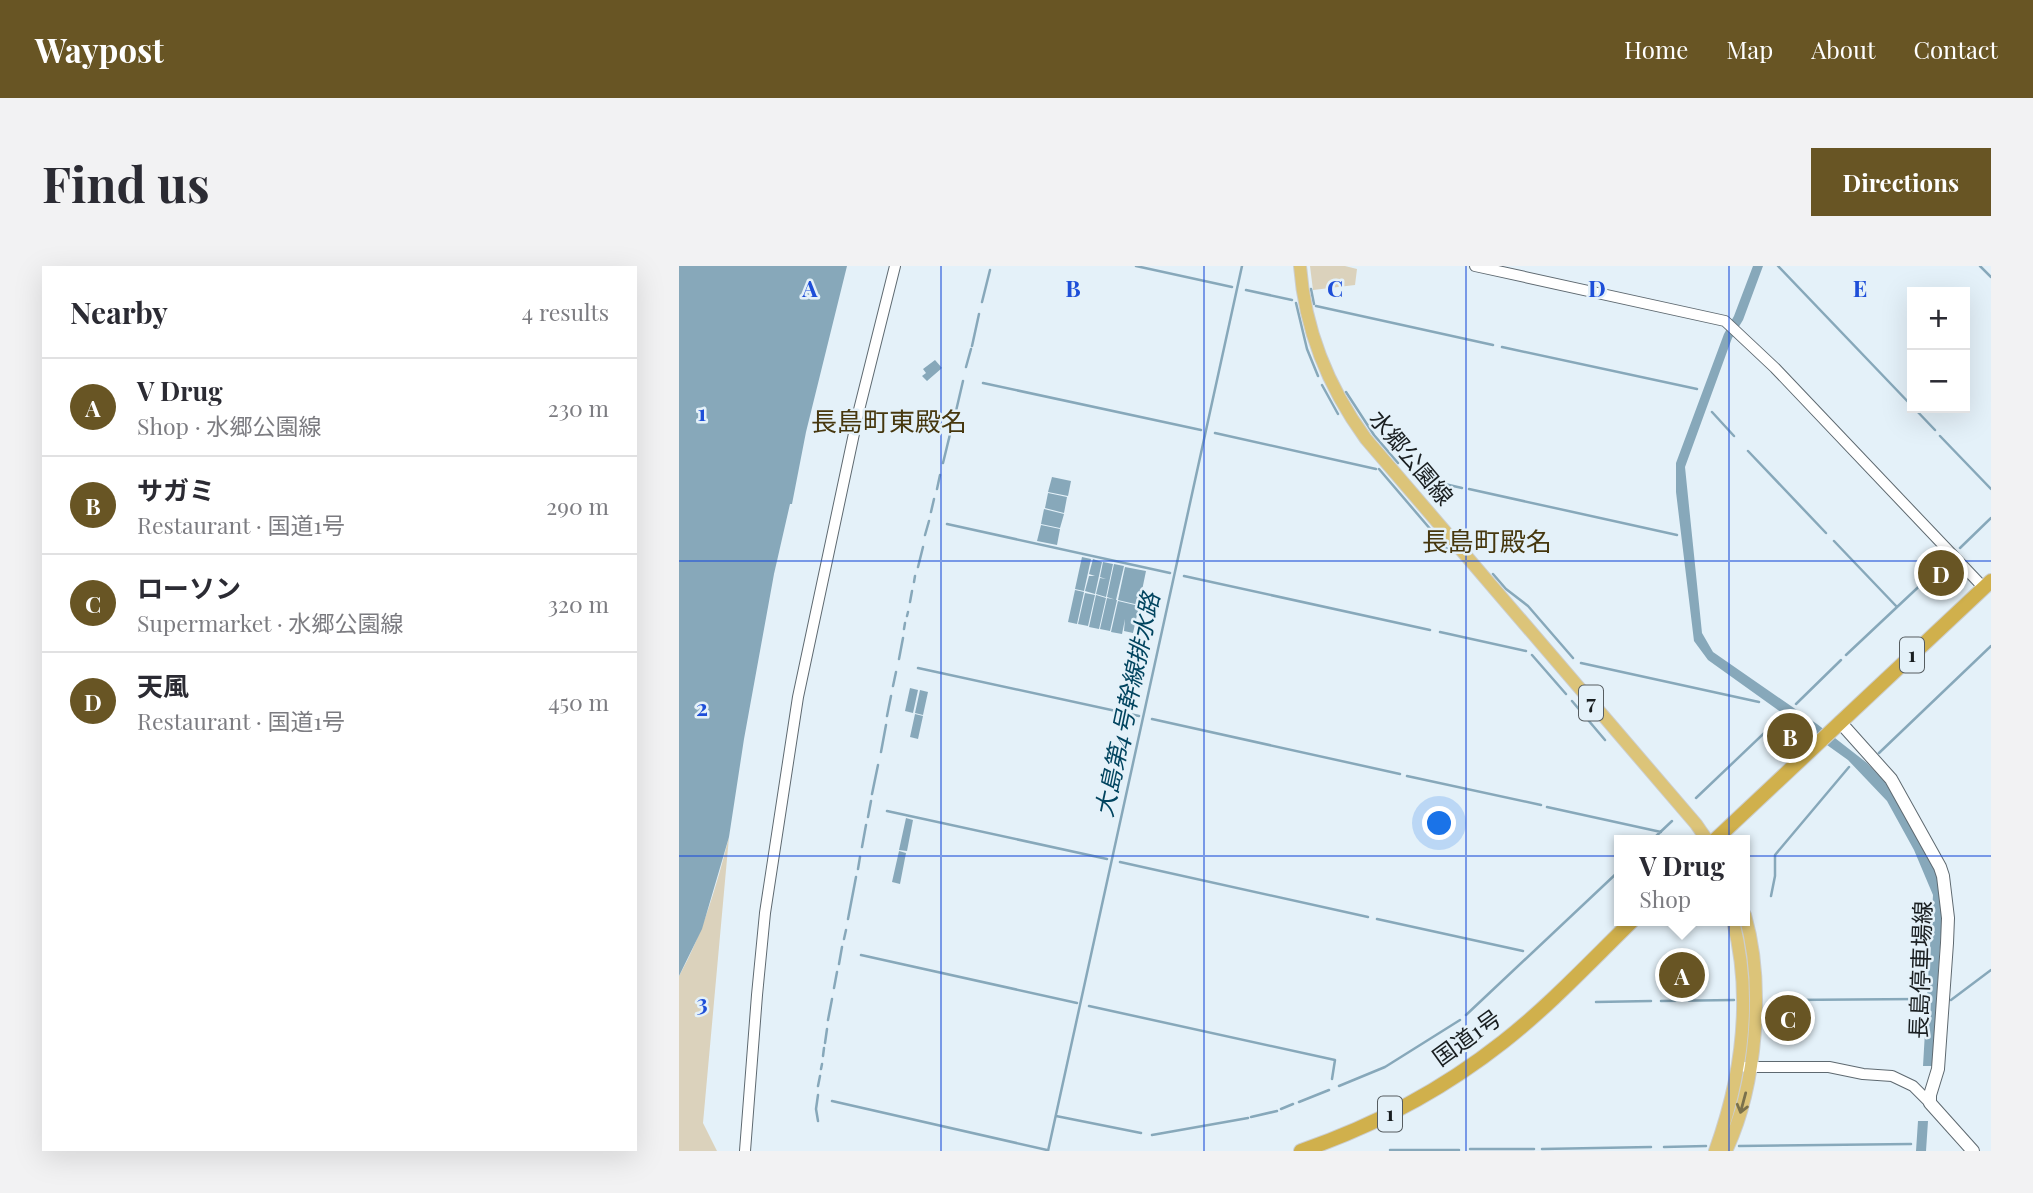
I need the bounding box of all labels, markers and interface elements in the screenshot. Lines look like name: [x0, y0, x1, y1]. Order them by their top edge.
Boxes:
text: Waypost: [35, 27, 164, 71]
text: Home: [1624, 33, 1688, 65]
text: Map: [1726, 33, 1773, 65]
text: About: [1811, 33, 1875, 65]
text: Contact: [1913, 33, 1998, 65]
button: Directions: [1811, 148, 1991, 216]
text: Find us: [42, 150, 210, 215]
text: A: [801, 272, 818, 303]
text: B: [1065, 272, 1081, 303]
text: C: [1327, 272, 1343, 303]
text: D: [1588, 272, 1606, 303]
text: E: [1853, 272, 1867, 303]
map controls: [1907, 287, 1970, 413]
button: +: [1907, 287, 1970, 350]
text: Nearby: [70, 292, 168, 332]
text: 4 results: [522, 296, 609, 327]
button: −: [1907, 350, 1970, 413]
text: V Drug: [137, 373, 223, 408]
text: A: [85, 392, 101, 423]
text: 230 m: [548, 392, 609, 423]
text: 1: [698, 396, 707, 427]
district label: 長島町東殿名: [811, 403, 967, 438]
street label: 水郷公園線: [1363, 403, 1461, 511]
text: Shop · 水郷公園線: [137, 410, 321, 441]
text: サガミ: [137, 472, 215, 507]
text: B: [85, 490, 101, 521]
text: 290 m: [546, 490, 609, 521]
text: Restaurant · 国道1号: [137, 509, 345, 540]
district label: 長島町殿名: [1422, 523, 1552, 558]
pin: D: [1918, 547, 1964, 599]
text: ローソン: [137, 570, 241, 605]
text: C: [85, 588, 101, 619]
text: 320 m: [548, 588, 609, 619]
water label: 大島第4号幹線排水路: [1087, 588, 1166, 820]
text: Supermarket · 水郷公園線: [137, 607, 404, 638]
road number: 1: [1900, 638, 1924, 672]
text: 天風: [137, 668, 189, 703]
text: D: [84, 686, 102, 717]
text: 450 m: [548, 686, 609, 717]
road number: 7: [1579, 686, 1603, 720]
text: 2: [696, 691, 708, 722]
text: Restaurant · 国道1号: [137, 705, 345, 736]
pin: B: [1767, 710, 1813, 762]
your location: [1422, 806, 1456, 840]
popup: [1614, 835, 1750, 926]
text: V Drug: [1639, 848, 1725, 883]
text: Shop: [1639, 883, 1691, 914]
street label: 長島停車場線: [1902, 900, 1937, 1039]
pin: A: [1659, 949, 1705, 1001]
text: 3: [696, 986, 708, 1017]
pin: C: [1765, 992, 1811, 1044]
street label: 国道1号: [1426, 1001, 1507, 1072]
one-way arrow: [1736, 1091, 1749, 1114]
road number: 1: [1378, 1096, 1402, 1132]

